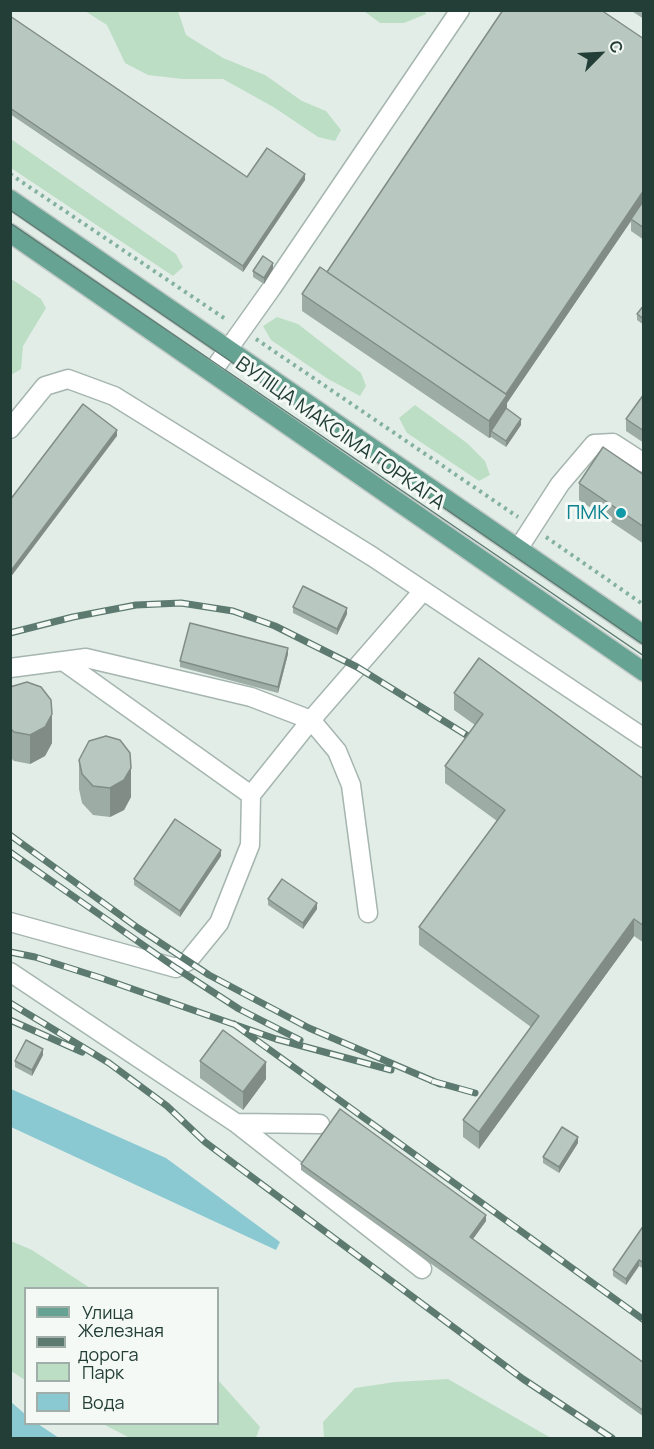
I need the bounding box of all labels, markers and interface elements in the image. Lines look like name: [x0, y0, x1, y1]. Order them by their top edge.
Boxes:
north arrow: [570, 24, 630, 84]
text: С: [604, 37, 629, 57]
street label: ВУЛІЦА МАКСІМА ГОРКАГА: [231, 352, 449, 516]
place label: ПМК: [566, 501, 609, 525]
marker: ПМК: [614, 506, 628, 520]
legend: [24, 1287, 219, 1425]
text: Улица: [82, 1300, 134, 1324]
text: Железная дорога: [78, 1318, 164, 1366]
text: Парк: [82, 1360, 124, 1384]
text: Вода: [82, 1390, 124, 1414]

